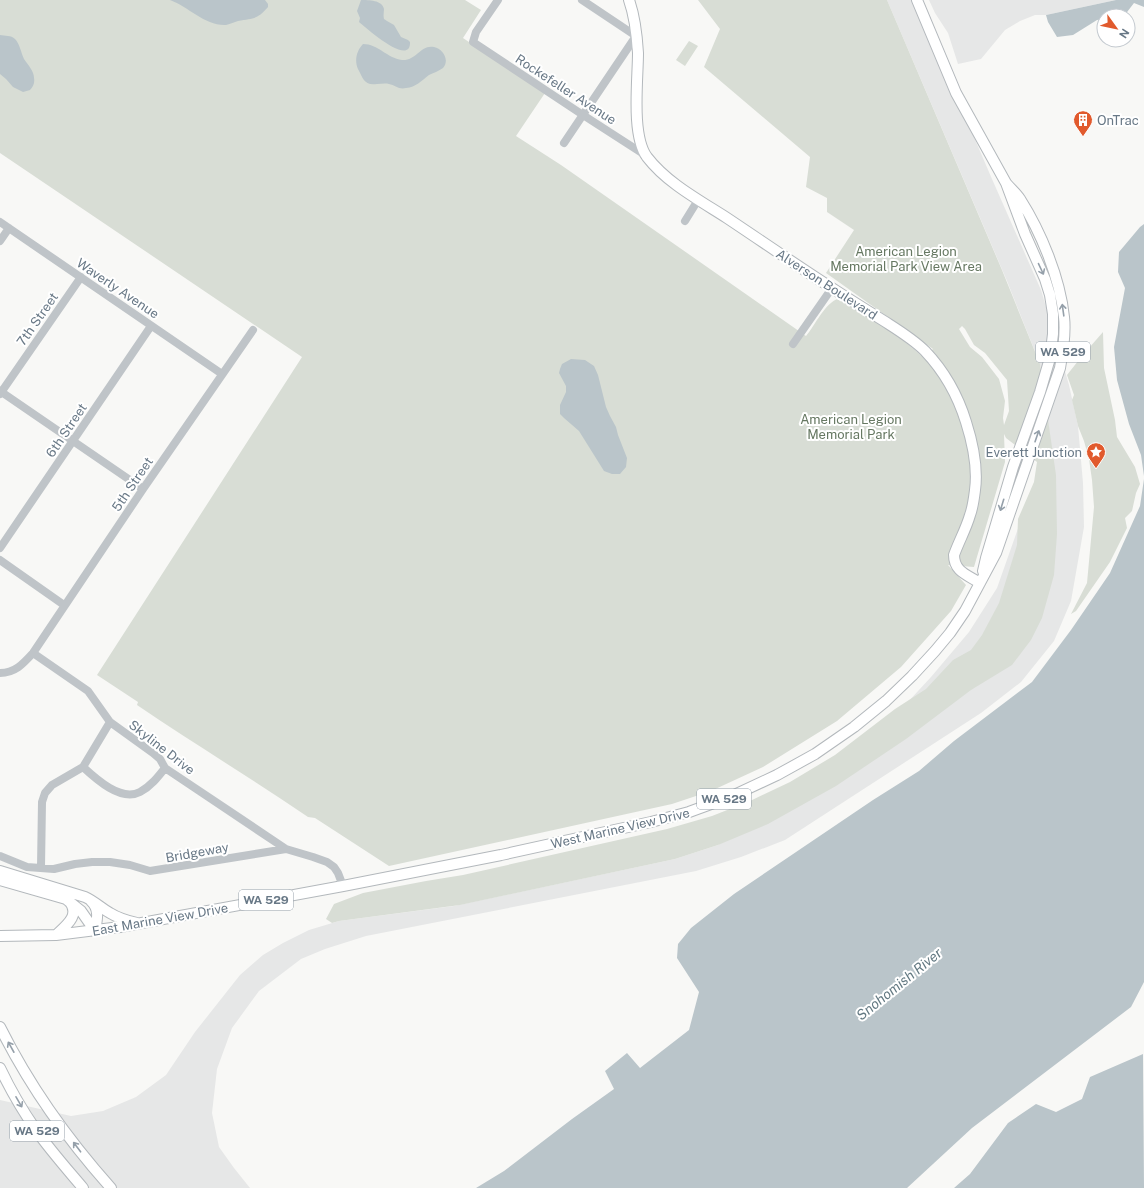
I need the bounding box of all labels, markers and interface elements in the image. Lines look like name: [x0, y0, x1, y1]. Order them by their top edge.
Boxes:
north arrow: [1096, 8, 1136, 48]
text: N: [1117, 27, 1132, 40]
street label: Rockefeller Avenue: [513, 51, 619, 128]
building icon: OnTrac: [1072, 109, 1094, 137]
place label: OnTrac: [1097, 113, 1139, 128]
park label: American Legion Memorial Park View Area: [830, 244, 982, 274]
street label: Alverson Boulevard: [773, 246, 880, 323]
street label: Waverly Avenue: [74, 255, 162, 321]
one-way arrow: [1038, 263, 1045, 275]
street label: 7th Street: [14, 290, 61, 349]
one-way arrow: [1059, 304, 1067, 317]
road number: WA 529: [1036, 342, 1090, 362]
street label: 6th Street: [43, 400, 90, 460]
park label: American Legion Memorial Park: [800, 412, 902, 442]
one-way arrow: [1034, 430, 1042, 442]
place icon: Everett Junction: [1085, 441, 1107, 469]
place label: Everett Junction: [986, 445, 1082, 460]
street label: 5th Street: [109, 454, 156, 514]
one-way arrow: [998, 498, 1005, 511]
street label: Skyline Drive: [126, 717, 198, 778]
road number: WA 529: [697, 789, 751, 809]
street label: West Marine View Drive: [549, 805, 691, 852]
street label: Bridgeway: [164, 840, 230, 865]
road number: WA 529: [239, 890, 293, 910]
street label: East Marine View Drive: [91, 900, 229, 939]
water label: Snohomish River: [853, 944, 945, 1023]
one-way arrow: [6, 1041, 14, 1053]
one-way arrow: [15, 1096, 23, 1108]
road number: WA 529: [10, 1121, 64, 1141]
one-way arrow: [73, 1142, 81, 1153]

